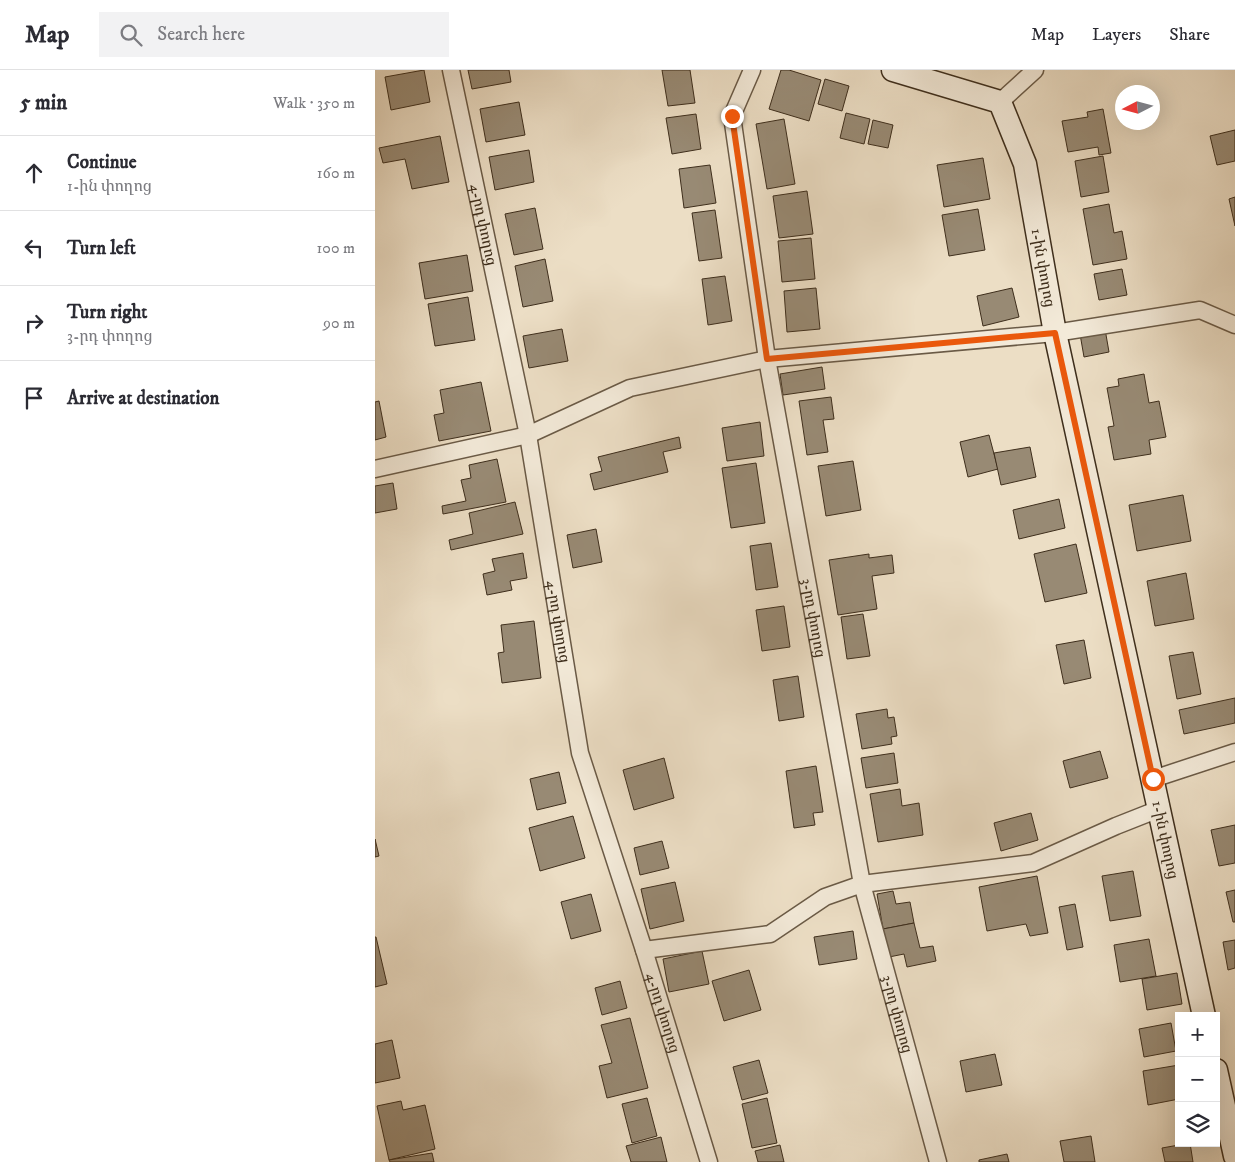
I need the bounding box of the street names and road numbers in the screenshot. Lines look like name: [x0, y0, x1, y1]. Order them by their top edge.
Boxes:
street label: 4-րդ փողոց: [465, 182, 501, 267]
street label: 1-ին փողոց: [1027, 227, 1059, 309]
street label: 3-րդ փողոց: [797, 577, 830, 659]
street label: 4-րդ փողոց: [542, 579, 574, 664]
street label: 1-ին փողոց: [1147, 799, 1183, 881]
street label: 4-րդ փողոց: [641, 970, 684, 1055]
street label: 3-րդ փողոց: [877, 973, 917, 1055]

